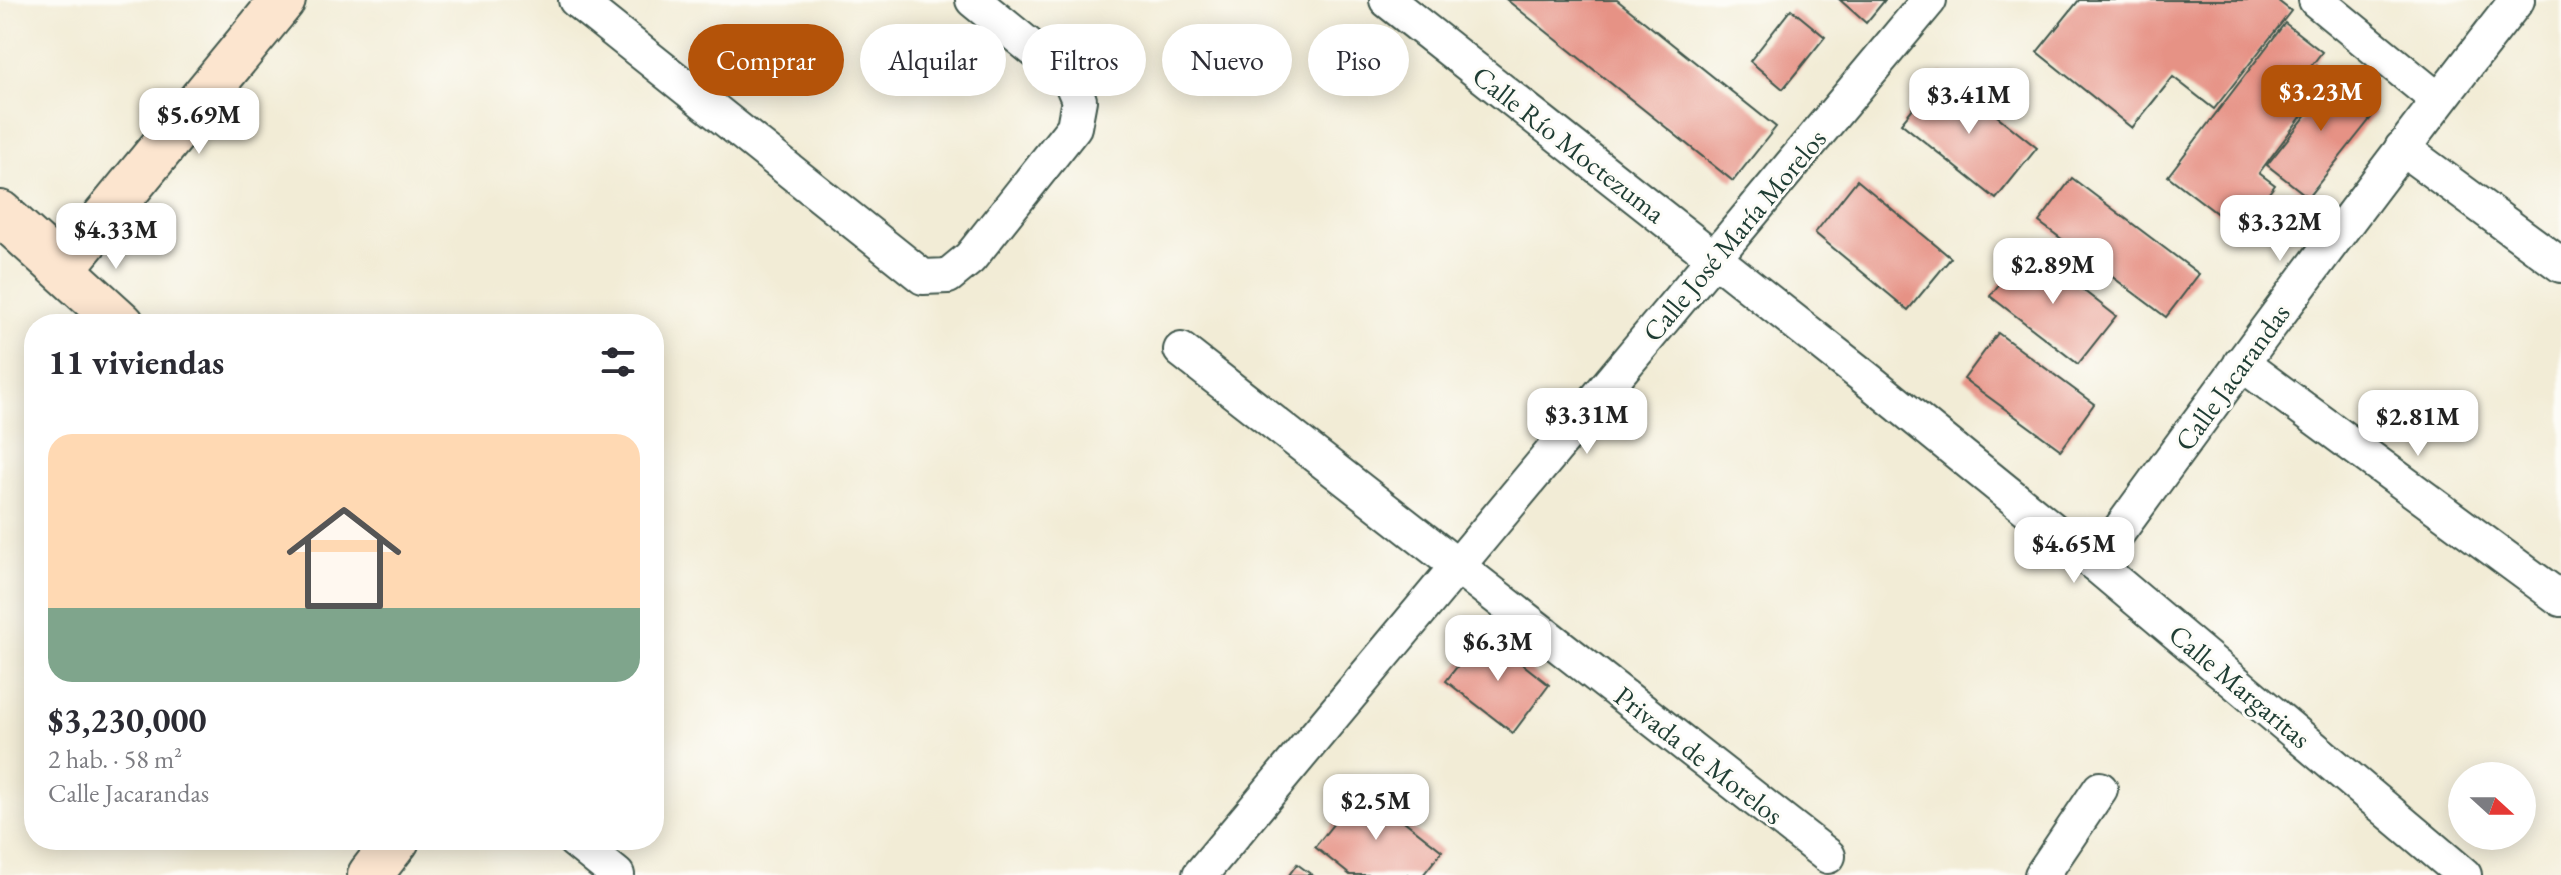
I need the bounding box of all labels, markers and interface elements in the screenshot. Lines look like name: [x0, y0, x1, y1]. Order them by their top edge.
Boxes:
chip: Comprar: [688, 24, 844, 96]
chip: Alquilar: [860, 24, 1006, 96]
chip: Filtros: [1022, 24, 1146, 96]
chip: Nuevo: [1162, 24, 1292, 96]
chip: Piso: [1308, 24, 1409, 96]
street label: Calle Río Moctezuma: [1465, 57, 1673, 231]
pin: $3.23M: [2256, 65, 2386, 133]
pin: $3.41M: [1904, 68, 2034, 136]
text: $3.23M: [2279, 74, 2363, 108]
text: $3.41M: [1927, 77, 2011, 111]
pin: $5.69M: [134, 88, 264, 156]
text: $5.69M: [157, 97, 241, 131]
street label: Calle José María Morelos: [1634, 121, 1834, 349]
pin: $3.32M: [2215, 195, 2345, 263]
pin: $4.33M: [51, 203, 181, 271]
text: $3.32M: [2238, 204, 2322, 238]
text: $4.33M: [74, 212, 158, 246]
pin: $2.89M: [1988, 238, 2118, 306]
text: $2.89M: [2011, 247, 2095, 281]
street label: Calle Jacarandas: [2166, 296, 2298, 458]
text: 11 viviendas: [48, 340, 224, 384]
icon: filters: [596, 340, 640, 384]
pin: $3.31M: [1522, 388, 1652, 456]
pin: $2.81M: [2353, 390, 2483, 458]
text: $3.31M: [1545, 397, 1629, 431]
text: $2.81M: [2376, 399, 2460, 433]
icon: home: [272, 486, 416, 630]
pin: $4.65M: [2009, 517, 2139, 585]
text: $4.65M: [2032, 526, 2116, 560]
pin: $6.3M: [1442, 615, 1554, 683]
street label: Calle Margaritas: [2161, 616, 2319, 756]
text: $6.3M: [1463, 624, 1533, 658]
street label: Privada de Morelos: [1607, 678, 1791, 832]
text: $3,230,000: [48, 698, 206, 742]
text: 2 hab. · 58 m²: [48, 742, 182, 776]
north arrow: [2448, 762, 2536, 850]
map controls: [2448, 762, 2536, 850]
pin: $2.5M: [1320, 774, 1432, 842]
text: Calle Jacarandas: [48, 776, 209, 810]
text: $2.5M: [1341, 783, 1411, 817]

